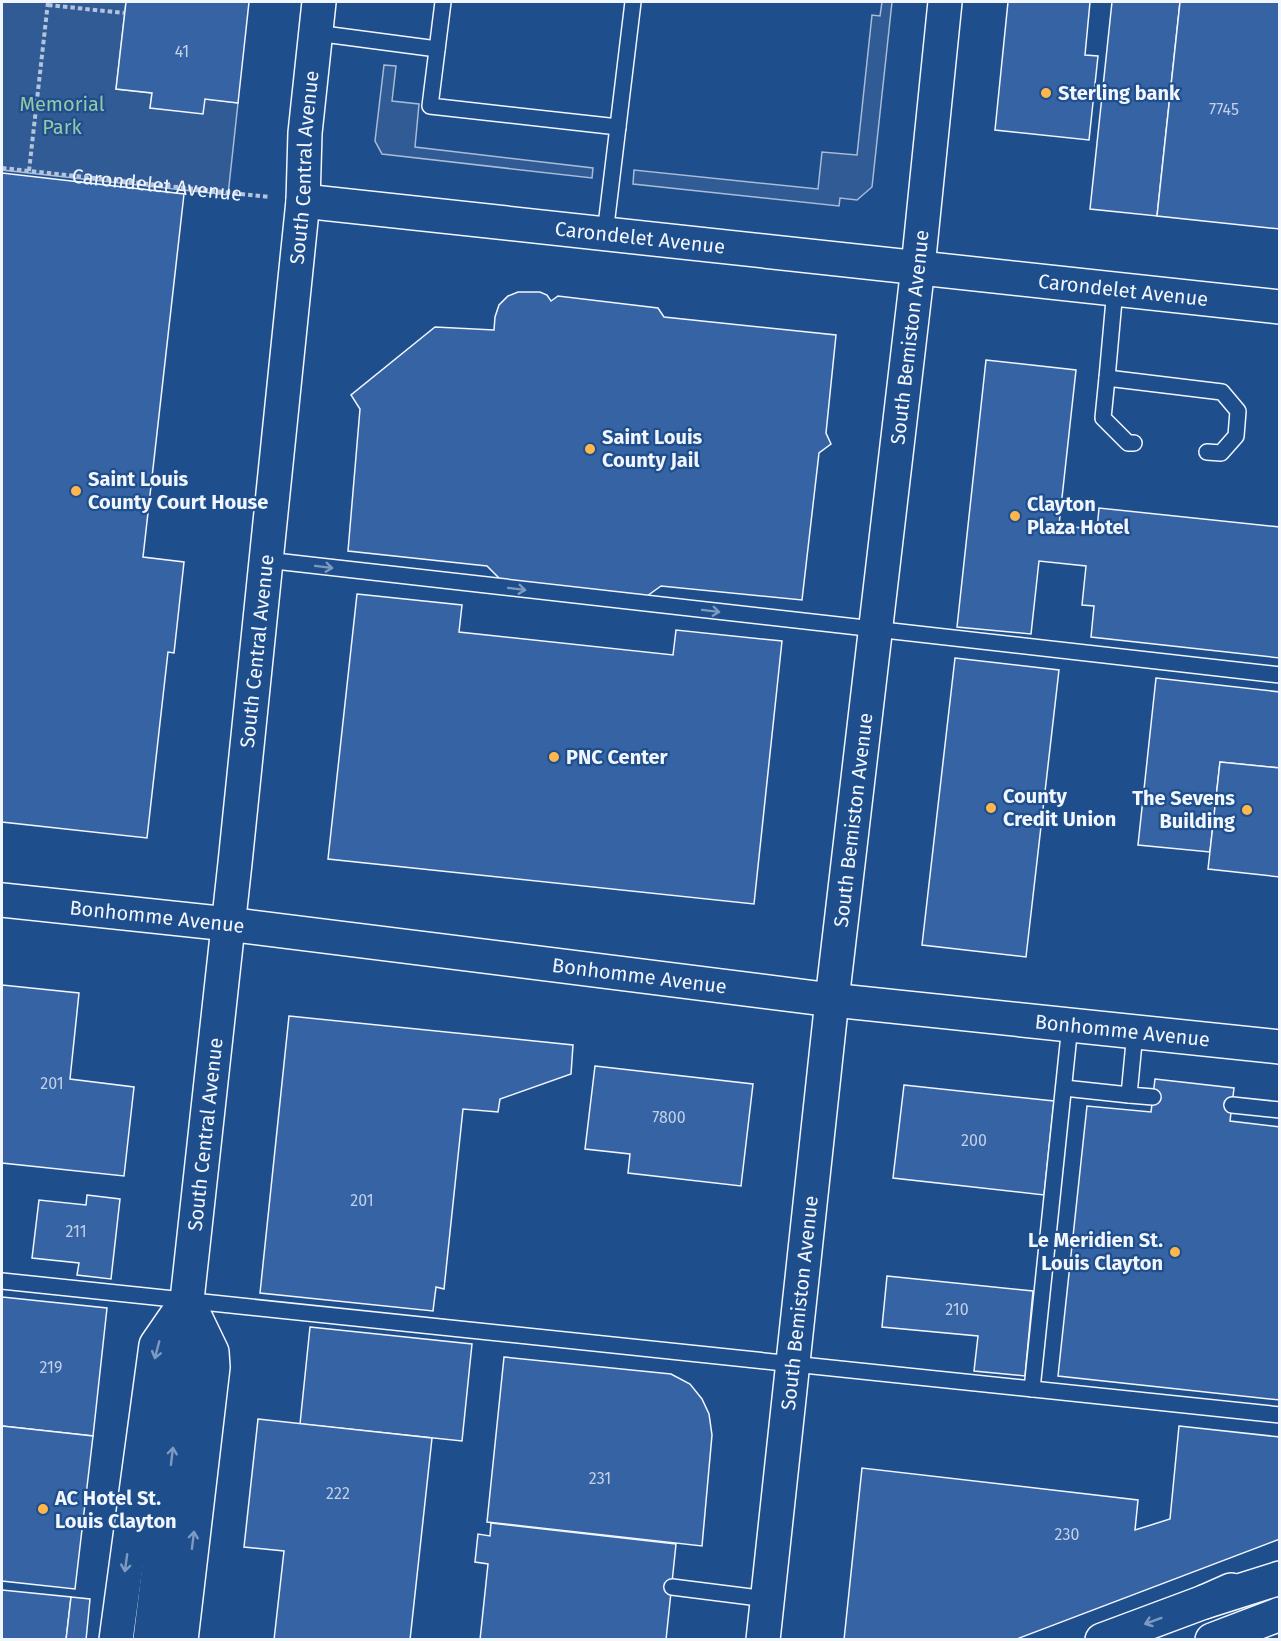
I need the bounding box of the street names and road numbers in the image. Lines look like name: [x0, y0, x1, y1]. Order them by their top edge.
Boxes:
street label: South Central Avenue: [285, 69, 324, 266]
street label: Carondelet Avenue: [71, 164, 243, 206]
street label: Carondelet Avenue: [554, 216, 726, 259]
street label: South Bemiston Avenue: [885, 229, 934, 446]
street label: Carondelet Avenue: [1037, 269, 1209, 311]
street label: South Central Avenue: [235, 553, 279, 749]
street label: South Bemiston Avenue: [829, 711, 878, 929]
street label: Bonhomme Avenue: [68, 895, 246, 938]
street label: Bonhomme Avenue: [551, 953, 728, 999]
street label: Bonhomme Avenue: [1034, 1009, 1211, 1052]
street label: South Central Avenue: [183, 1036, 228, 1232]
street label: South Bemiston Avenue: [776, 1194, 823, 1412]

